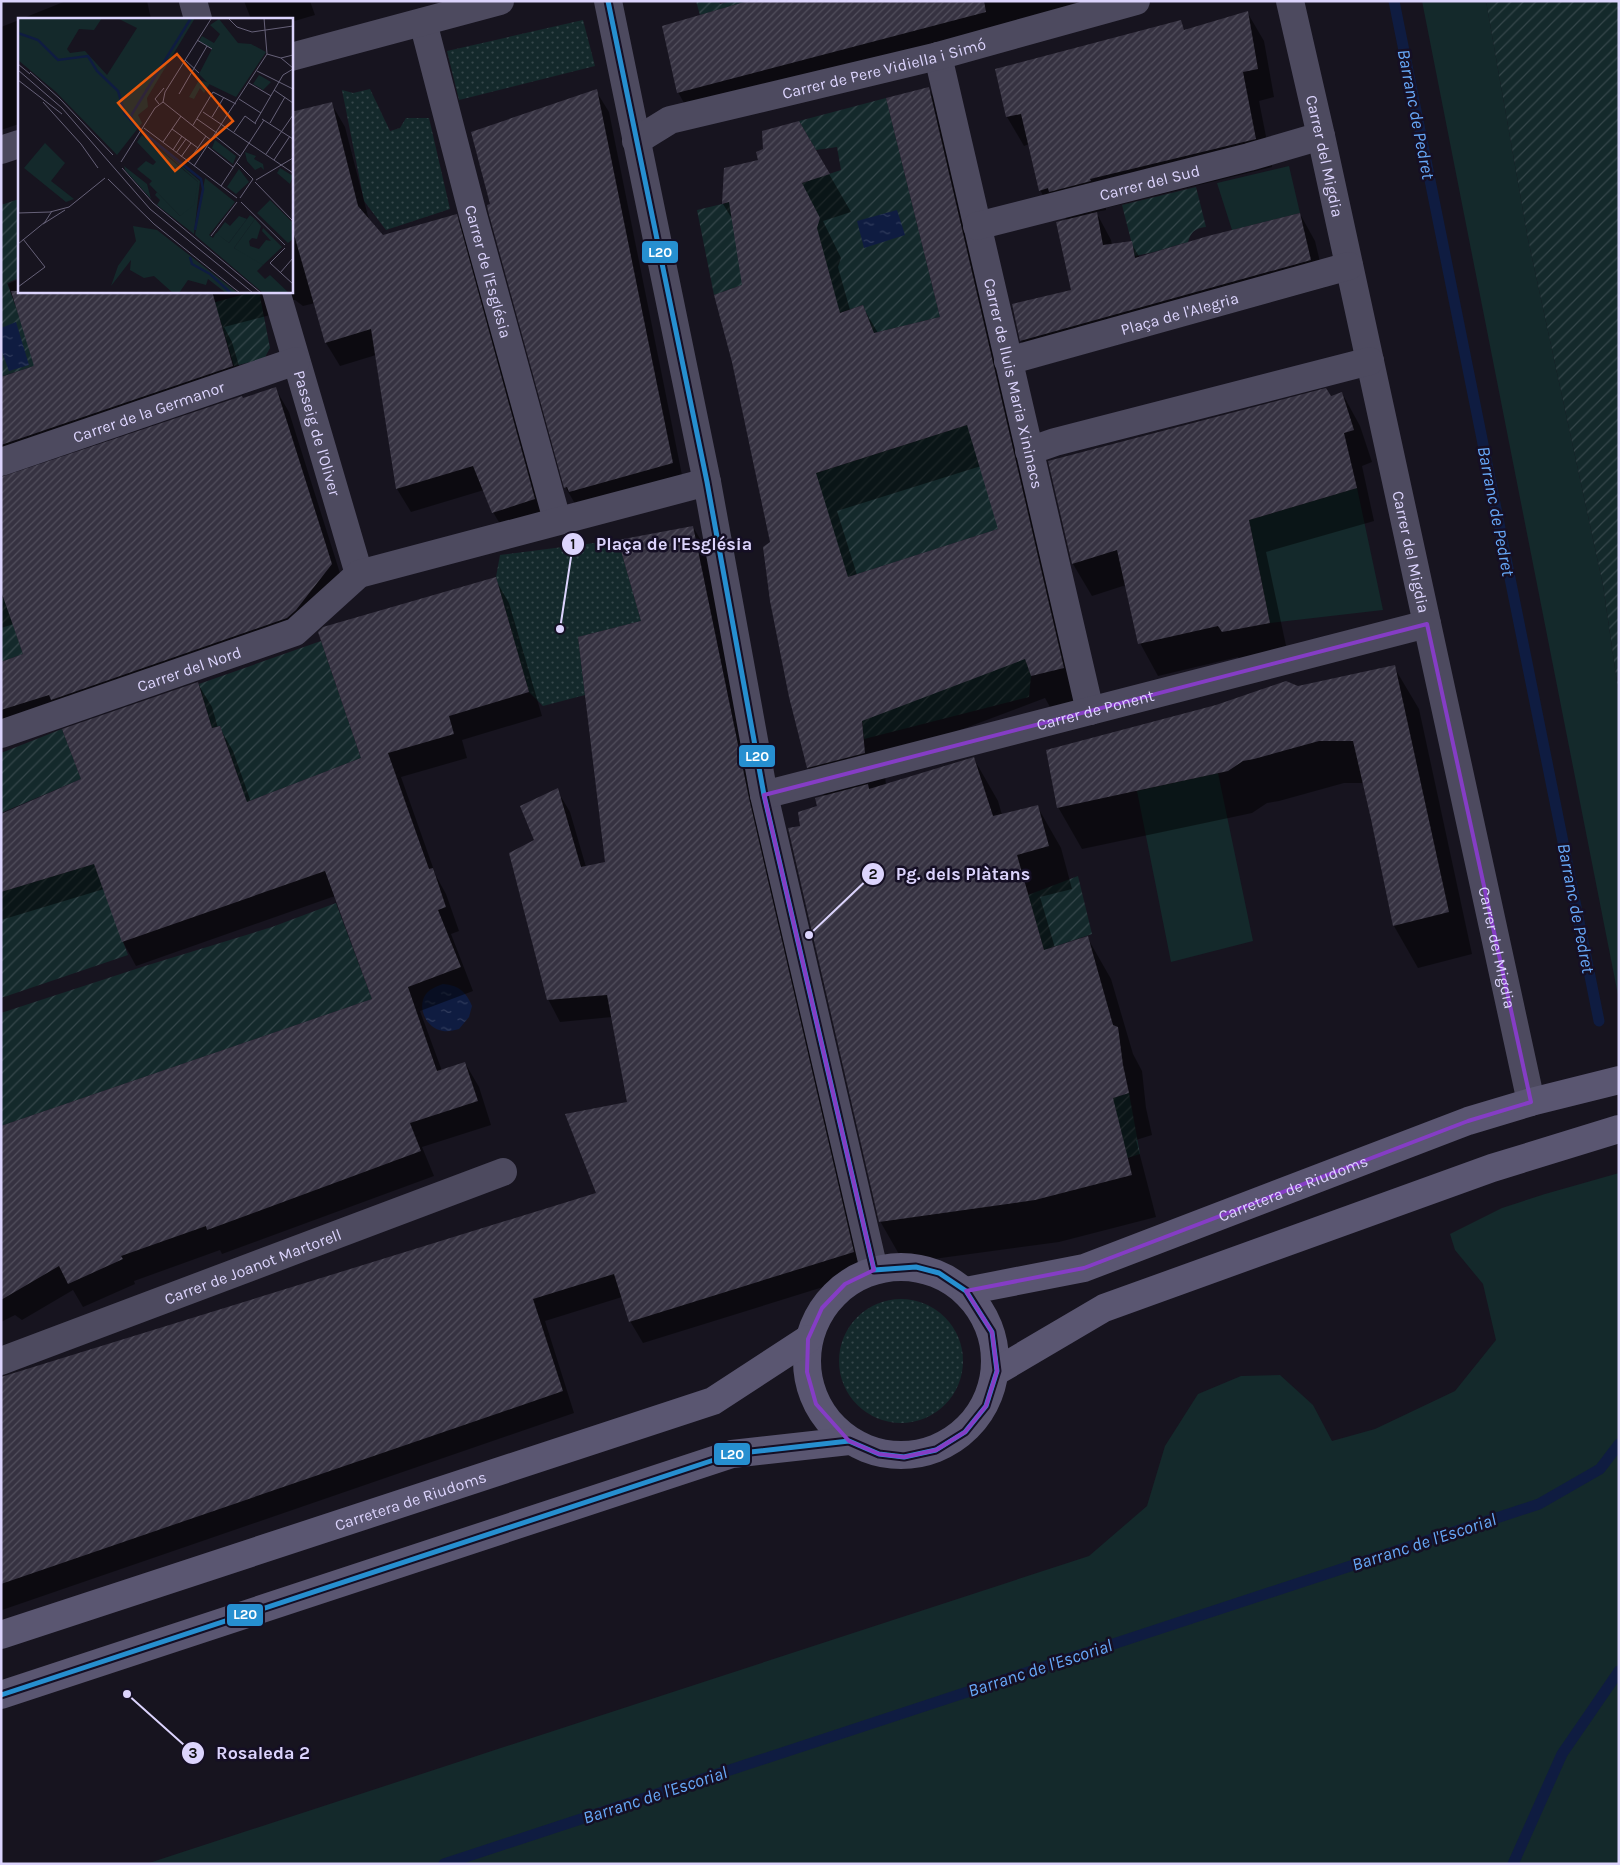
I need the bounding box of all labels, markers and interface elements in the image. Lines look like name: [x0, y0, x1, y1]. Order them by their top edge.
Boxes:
inset map: [18, 18, 292, 292]
street label: Carrer de Pere Vidiella i Simó: [780, 34, 988, 102]
water label: Barranc de Pedret: [1393, 47, 1440, 182]
street label: Carrer del Migdia: [1302, 93, 1348, 219]
street label: Carrer del Sud: [1097, 160, 1202, 204]
street label: Carrer de l'Església: [461, 203, 516, 340]
line badge: L20: [641, 240, 679, 264]
text: L20: [648, 244, 672, 261]
street label: Carrer de lluis Maria Xininacs: [980, 276, 1048, 490]
street label: Plaça de l'Alegria: [1118, 288, 1241, 339]
street label: Passeig de l'Oliver: [290, 368, 345, 498]
street label: Carrer de la Germanor: [70, 377, 227, 446]
water label: Barranc de Pedret: [1473, 444, 1520, 579]
street label: Carrer del Migdia: [1389, 489, 1434, 615]
callout: Plaça de l'Església: [561, 527, 762, 560]
text: Plaça de l'Església: [596, 533, 752, 555]
text: 1: [570, 535, 576, 553]
street label: Carrer del Nord: [134, 642, 244, 696]
street label: Carrer de Ponent: [1034, 685, 1156, 734]
line badge: L20: [738, 744, 776, 768]
text: L20: [745, 748, 769, 765]
water label: Barranc de Pedret: [1553, 841, 1600, 976]
callout: Pg. dels Plàtans: [861, 858, 1040, 891]
text: Pg. dels Plàtans: [896, 863, 1030, 885]
text: 2: [868, 865, 878, 883]
street label: Carrer del Migdia: [1475, 885, 1520, 1010]
street label: Carretera de Riudoms: [1216, 1151, 1370, 1225]
street label: Carrer de Joanot Martorell: [162, 1224, 344, 1308]
line badge: L20: [713, 1442, 751, 1466]
text: L20: [720, 1446, 744, 1463]
street label: Carretera de Riudoms: [332, 1467, 489, 1534]
water label: Barranc de l'Escorial: [1349, 1508, 1499, 1576]
line badge: L20: [226, 1603, 264, 1627]
text: L20: [233, 1606, 257, 1623]
water label: Barranc de l'Escorial: [965, 1634, 1115, 1702]
callout: Rosaleda 2: [181, 1736, 320, 1769]
text: Rosaleda 2: [216, 1742, 310, 1764]
text: 3: [188, 1744, 198, 1762]
water label: Barranc de l'Escorial: [580, 1761, 730, 1829]

